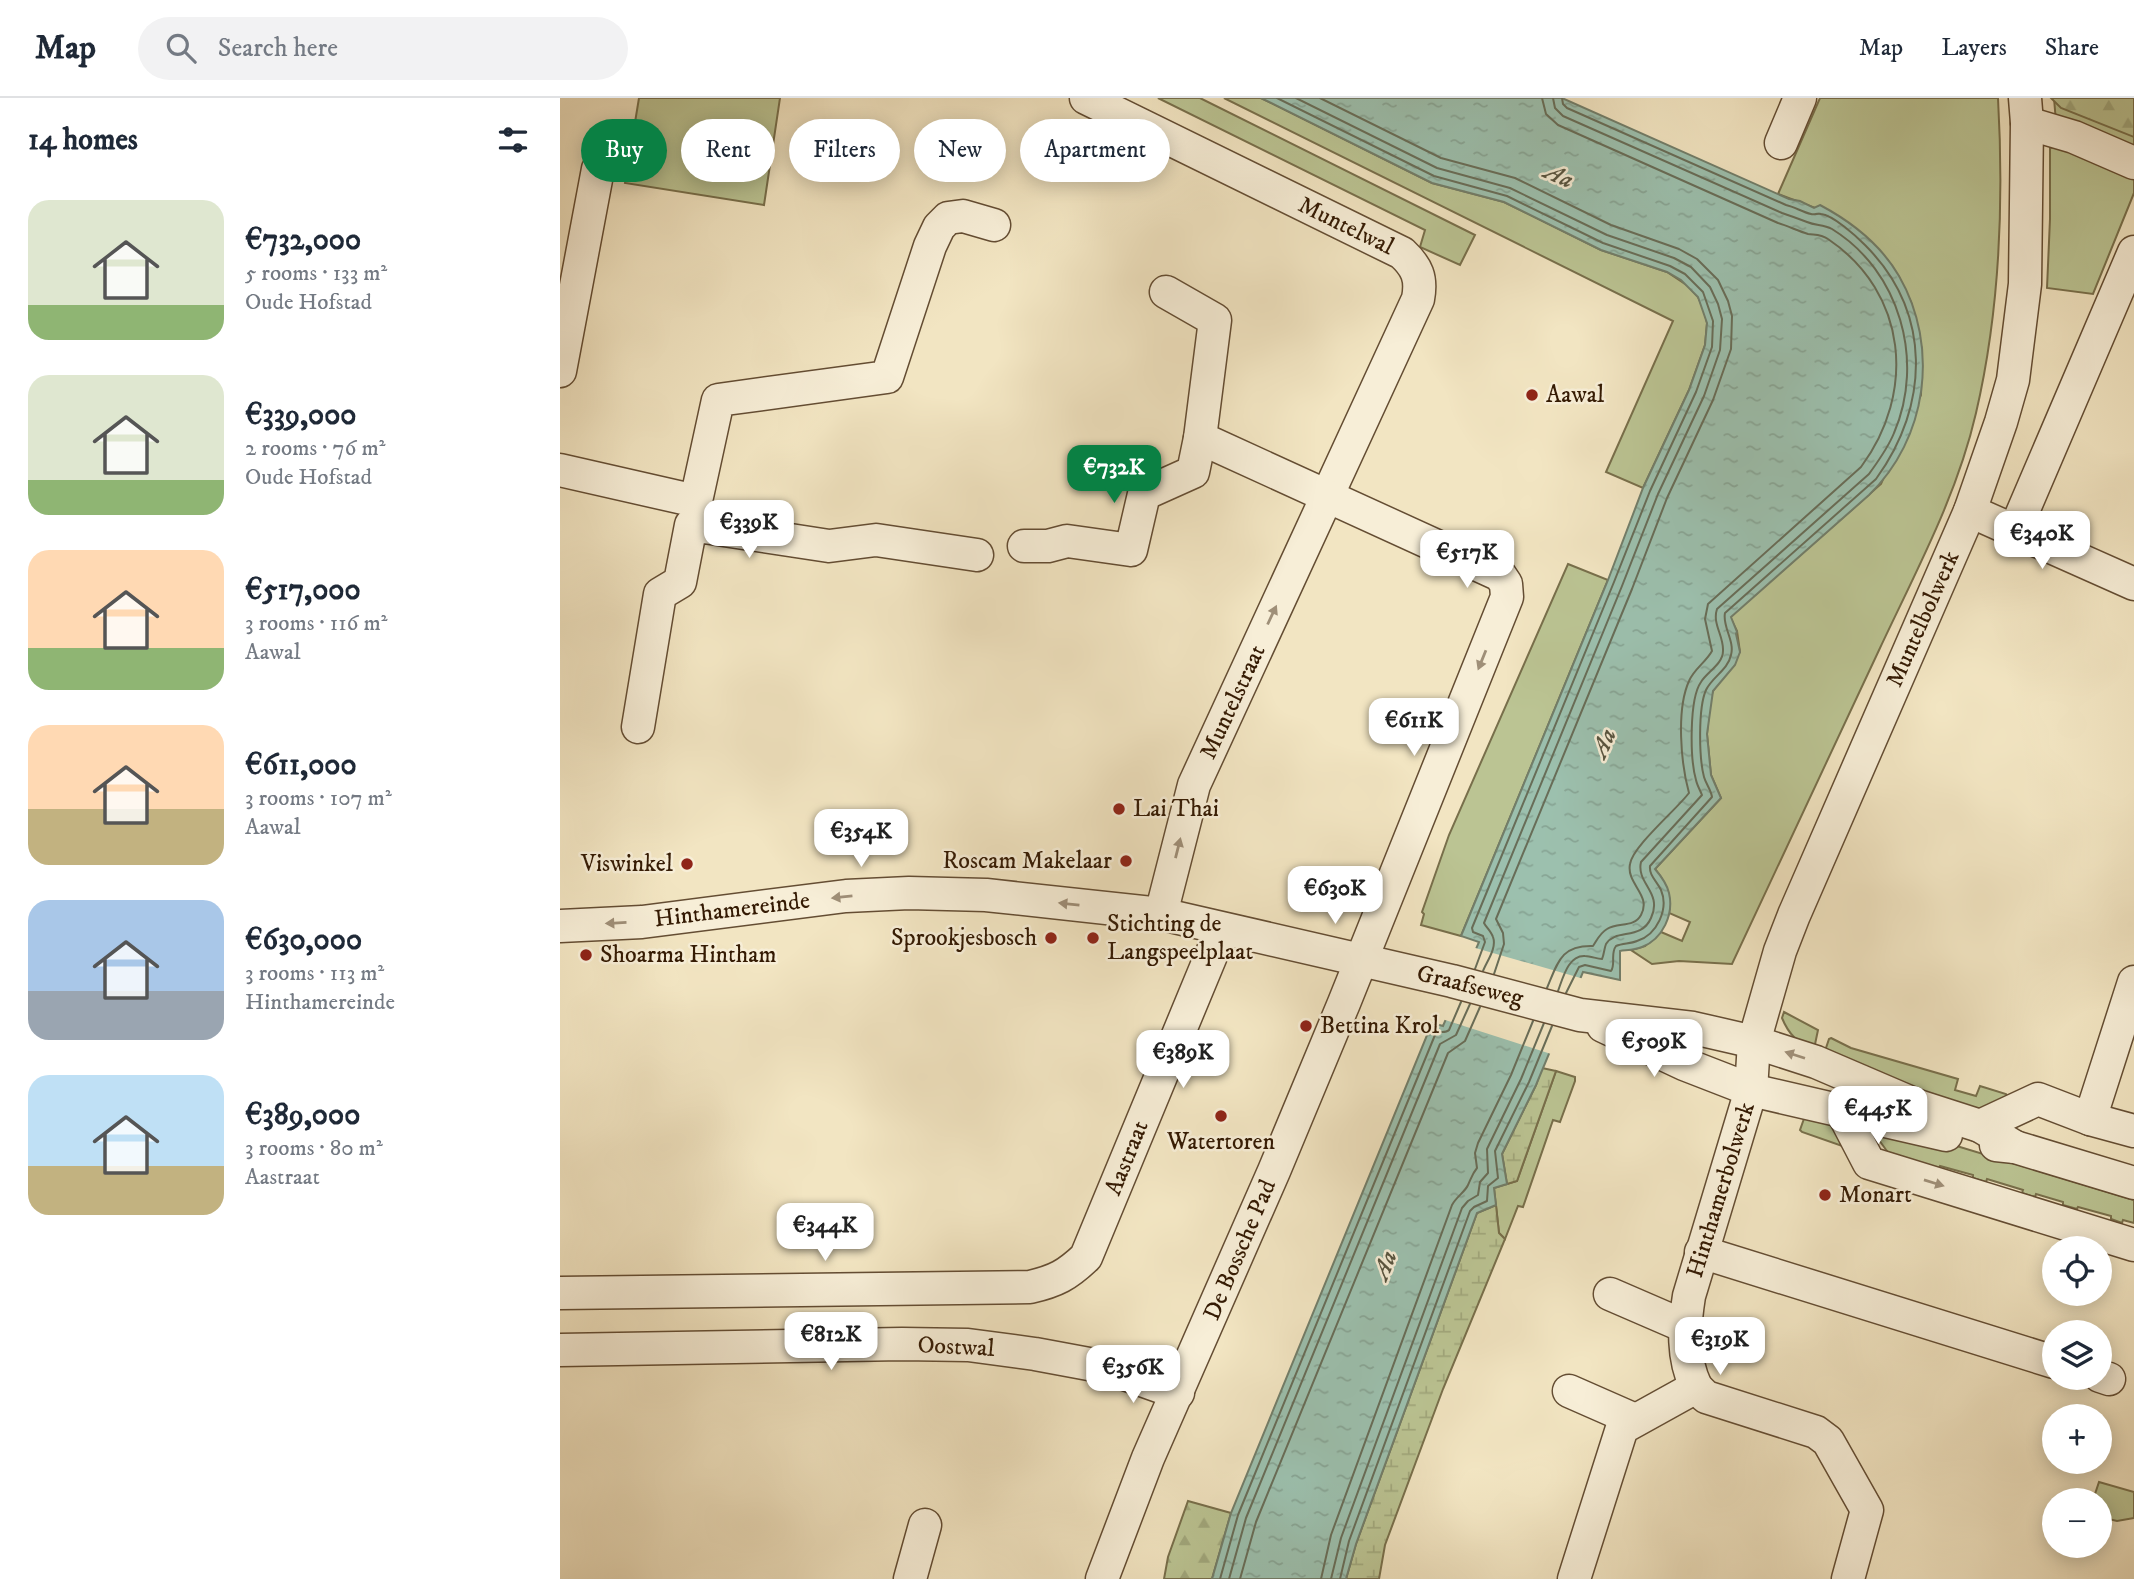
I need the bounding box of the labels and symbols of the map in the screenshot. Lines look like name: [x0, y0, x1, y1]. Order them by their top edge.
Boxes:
water label: Aa: [1537, 154, 1579, 197]
street label: Muntelwal: [1293, 190, 1400, 262]
place label: Aawal: [1546, 380, 1605, 410]
marker: Aawal: [1524, 387, 1540, 403]
pin: €732K: [1065, 446, 1163, 505]
pin: €339K: [700, 500, 798, 560]
pin: €340K: [1993, 512, 2091, 571]
pin: €517K: [1418, 531, 1516, 590]
street label: Muntelbolwerk: [1880, 546, 1966, 692]
one-way arrow: [1266, 605, 1278, 625]
street label: Muntelstraat: [1193, 640, 1273, 764]
one-way arrow: [1476, 650, 1487, 671]
pin: €611K: [1365, 698, 1463, 758]
water label: Aa: [1582, 723, 1625, 765]
place label: Lai Thai: [1133, 794, 1219, 824]
marker: Lai Thai: [1111, 801, 1127, 817]
pin: €354K: [812, 810, 910, 869]
one-way arrow: [1173, 837, 1184, 859]
place label: Roscam Makelaar: [942, 846, 1112, 876]
place label: Viswinkel: [580, 849, 674, 879]
marker: Roscam Makelaar: [1118, 853, 1134, 869]
marker: Viswinkel: [679, 856, 695, 872]
pin: €630K: [1286, 866, 1384, 926]
street label: Hinthamereinde: [652, 886, 812, 934]
one-way arrow: [831, 891, 853, 902]
one-way arrow: [1058, 898, 1080, 909]
place label: Stichting de Langspeelplaat: [1107, 909, 1253, 967]
one-way arrow: [605, 918, 627, 929]
place label: Sprookjesbosch: [891, 923, 1037, 953]
marker: Sprookjesbosch: [1043, 930, 1059, 946]
marker: Stichting de Langspeelplaat: [1085, 930, 1101, 946]
place label: Shoarma Hintham: [600, 940, 777, 970]
marker: Shoarma Hintham: [578, 947, 594, 963]
street label: Graafseweg: [1414, 958, 1527, 1014]
place label: Bettina Krol: [1320, 1011, 1440, 1041]
marker: Bettina Krol: [1298, 1018, 1314, 1034]
pin: €509K: [1605, 1020, 1703, 1079]
pin: €389K: [1134, 1030, 1232, 1090]
one-way arrow: [1784, 1049, 1805, 1060]
pin: €445K: [1829, 1086, 1927, 1146]
street label: Hinthamerbolwerk: [1680, 1099, 1762, 1281]
marker: Watertoren: [1213, 1108, 1229, 1124]
street label: Aastraat: [1098, 1116, 1156, 1200]
place label: Watertoren: [1166, 1127, 1275, 1157]
street label: De Bossche Pad: [1197, 1175, 1283, 1325]
one-way arrow: [1923, 1178, 1944, 1189]
place label: Monart: [1839, 1180, 1912, 1210]
marker: Monart: [1817, 1187, 1833, 1203]
pin: €344K: [776, 1204, 874, 1263]
water label: Aa: [1363, 1246, 1406, 1287]
pin: €812K: [782, 1312, 880, 1372]
pin: €319K: [1671, 1318, 1769, 1377]
street label: Oostwal: [917, 1330, 996, 1364]
pin: €356K: [1084, 1346, 1182, 1405]

